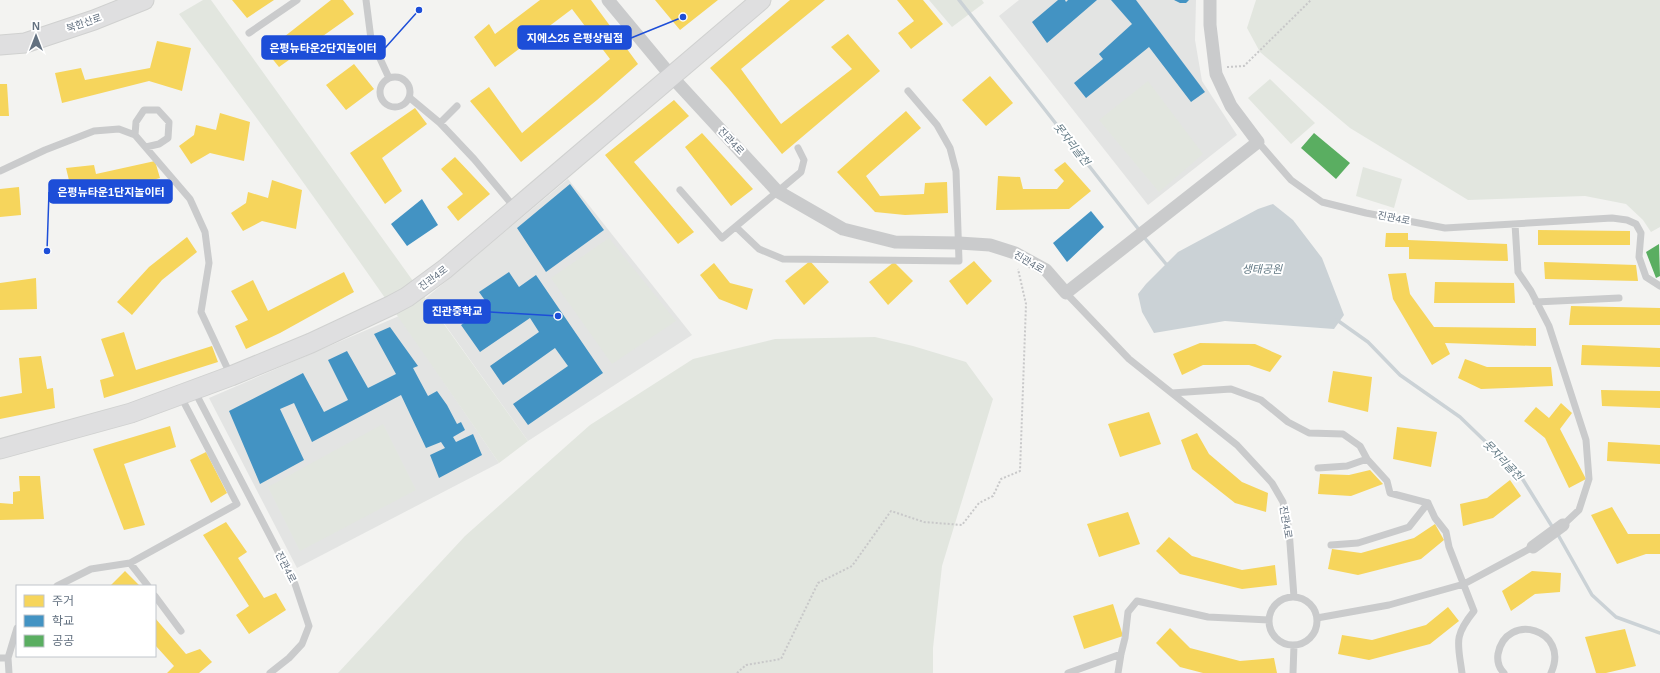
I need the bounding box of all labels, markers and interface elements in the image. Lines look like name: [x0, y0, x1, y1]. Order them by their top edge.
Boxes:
street label: 북한산로: [65, 12, 103, 34]
north arrow: [16, 16, 56, 56]
text: N: [32, 20, 40, 32]
callout: 지에스25 은평상림점: [518, 26, 631, 49]
text: 지에스25 은평상림점: [527, 32, 623, 44]
callout: 은평뉴타운2단지놀이터: [262, 36, 385, 59]
text: 은평뉴타운2단지놀이터: [269, 42, 377, 54]
water label: 못자리골천: [1052, 120, 1093, 169]
street label: 진관4로: [716, 125, 746, 157]
callout: 은평뉴타운1단지놀이터: [49, 180, 172, 203]
text: 은평뉴타운1단지놀이터: [57, 186, 165, 198]
street label: 진관4로: [1377, 209, 1411, 227]
street label: 진관4로: [1012, 249, 1046, 275]
water label: 생태공원: [1242, 263, 1283, 275]
street label: 진관4로: [416, 264, 450, 292]
callout: 진관중학교: [424, 300, 490, 323]
text: 진관중학교: [432, 305, 482, 317]
water label: 못자리골천: [1481, 438, 1526, 484]
street label: 진관4로: [1278, 505, 1294, 539]
street label: 진관4로: [274, 550, 298, 584]
legend: [16, 585, 156, 657]
text: 주거: [52, 594, 74, 608]
text: 학교: [52, 614, 74, 628]
text: 공공: [52, 634, 74, 648]

